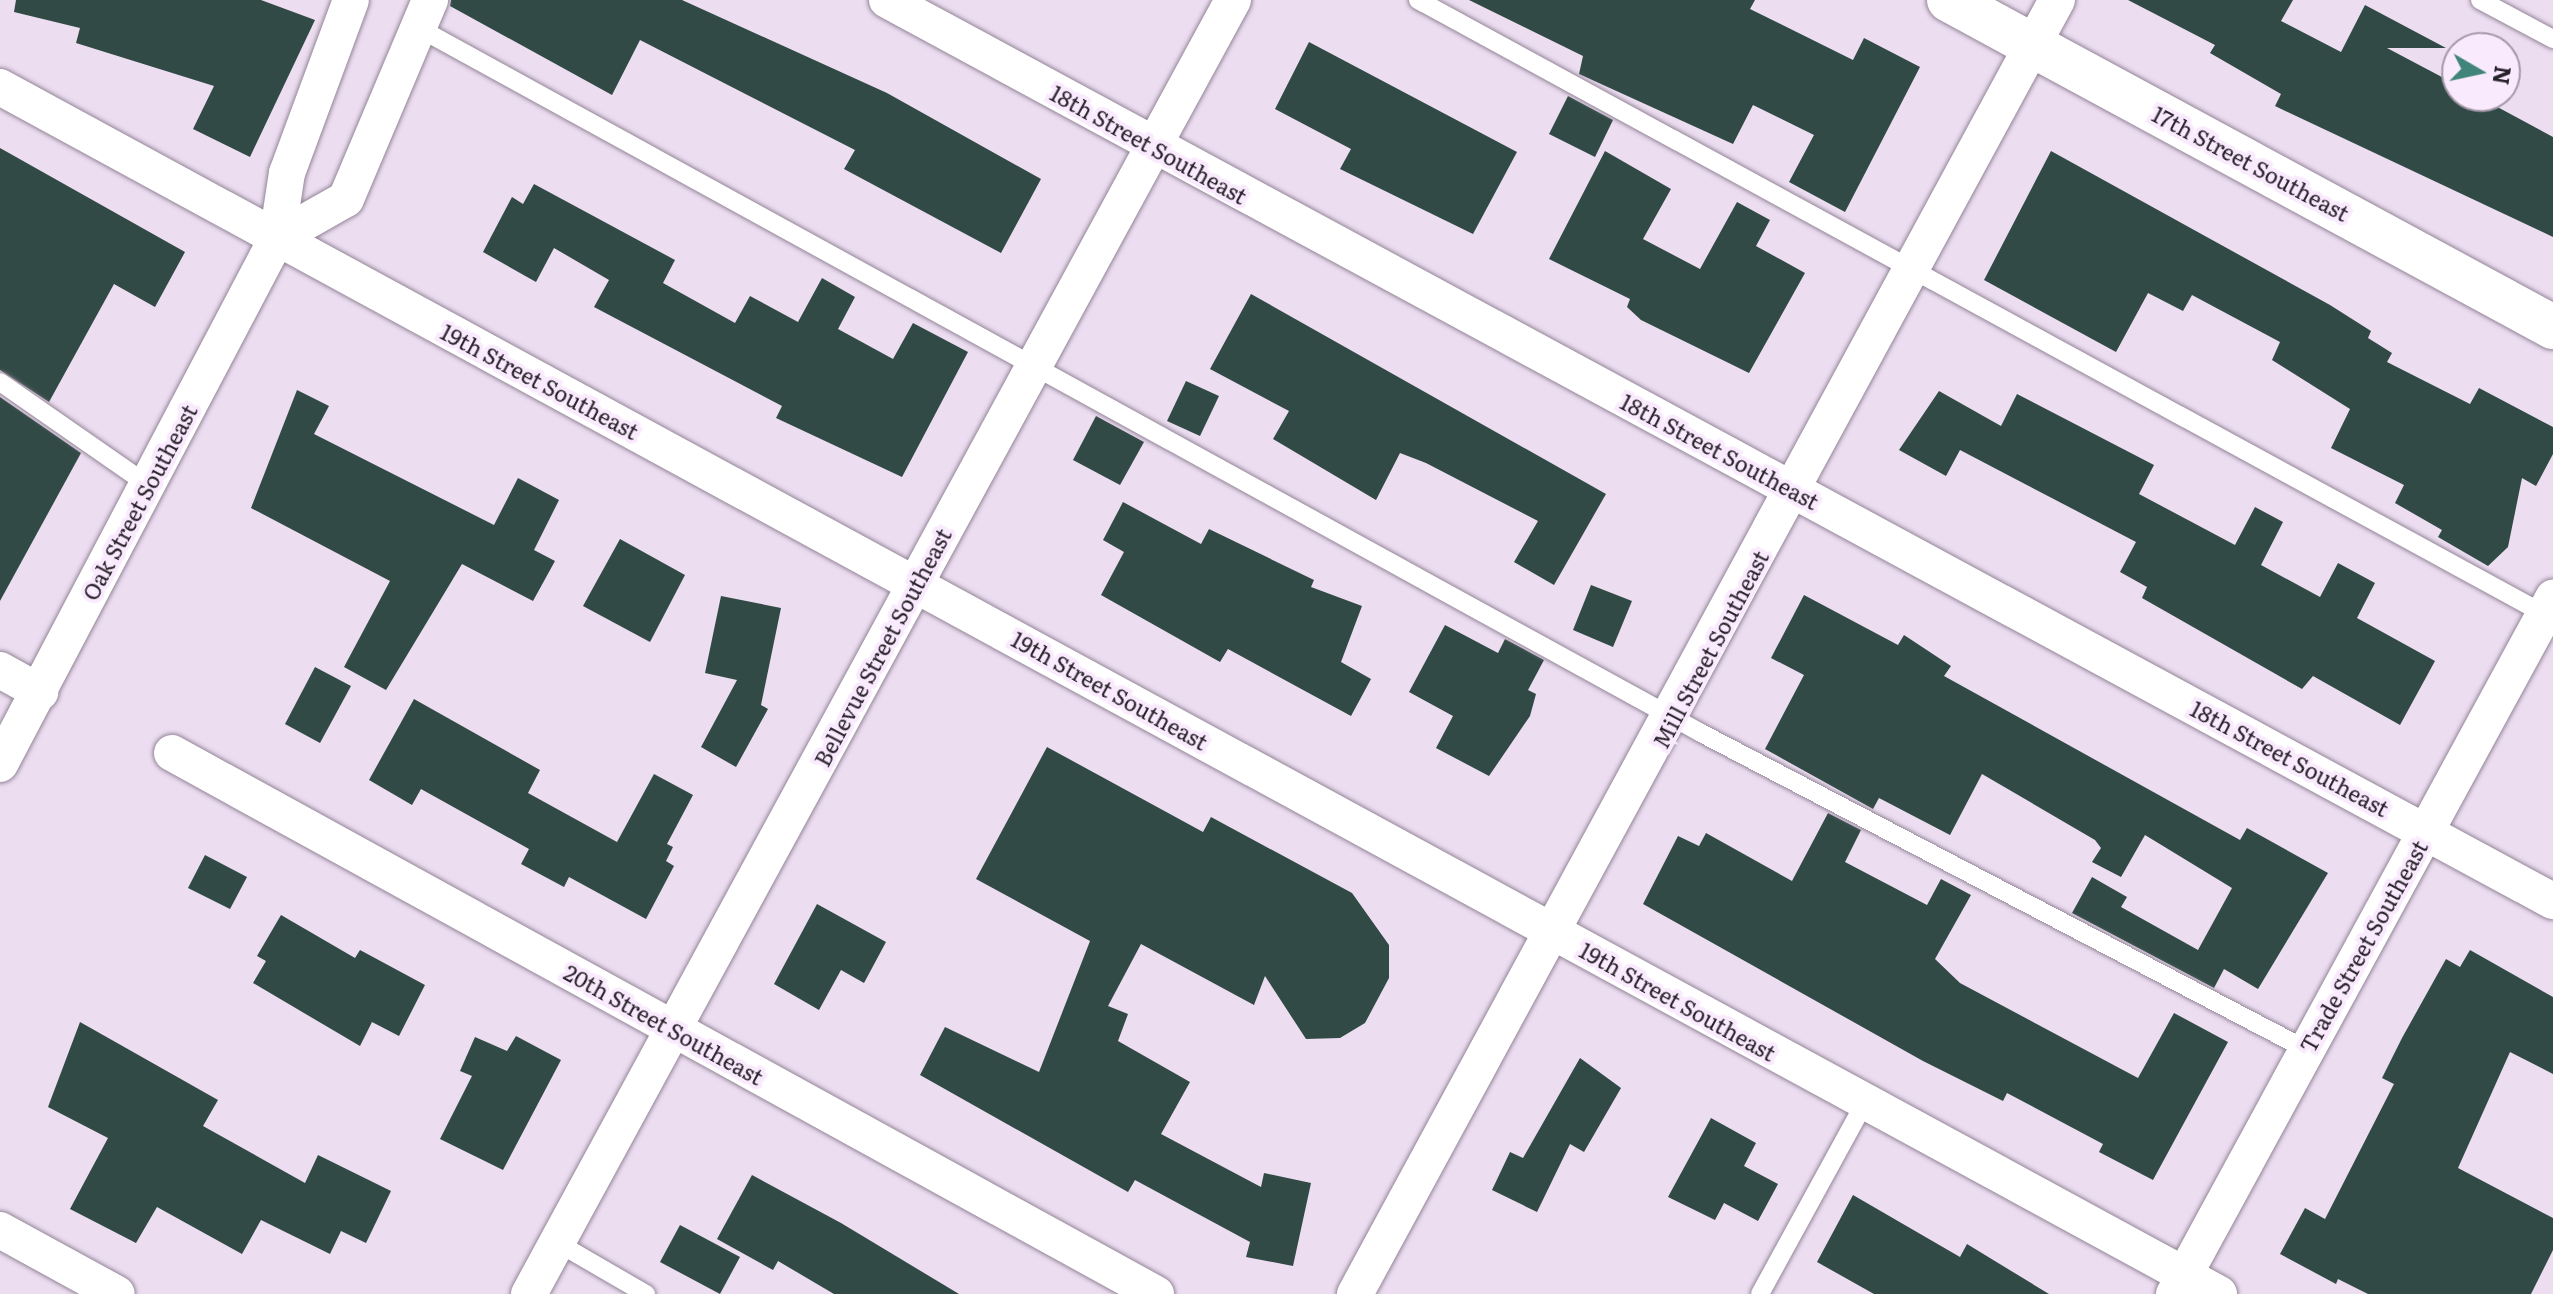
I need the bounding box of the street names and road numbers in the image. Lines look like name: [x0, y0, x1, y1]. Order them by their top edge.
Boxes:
street label: 18th Street Southeast: [1046, 79, 1252, 209]
street label: 17th Street Southeast: [2148, 100, 2354, 226]
street label: 19th Street Southeast: [437, 318, 643, 444]
street label: 18th Street Southeast: [1616, 388, 1824, 514]
street label: Oak Street Southeast: [76, 400, 202, 604]
street label: Bellevue Street Southeast: [808, 524, 956, 770]
street label: Mill Street Southeast: [1647, 546, 1773, 752]
street label: 19th Street Southeast: [1007, 625, 1213, 755]
street label: 18th Street Southeast: [2186, 695, 2394, 821]
street label: Trade Street Southeast: [2294, 835, 2432, 1057]
street label: 19th Street Southeast: [1575, 936, 1781, 1066]
street label: 20th Street Southeast: [560, 958, 768, 1090]

